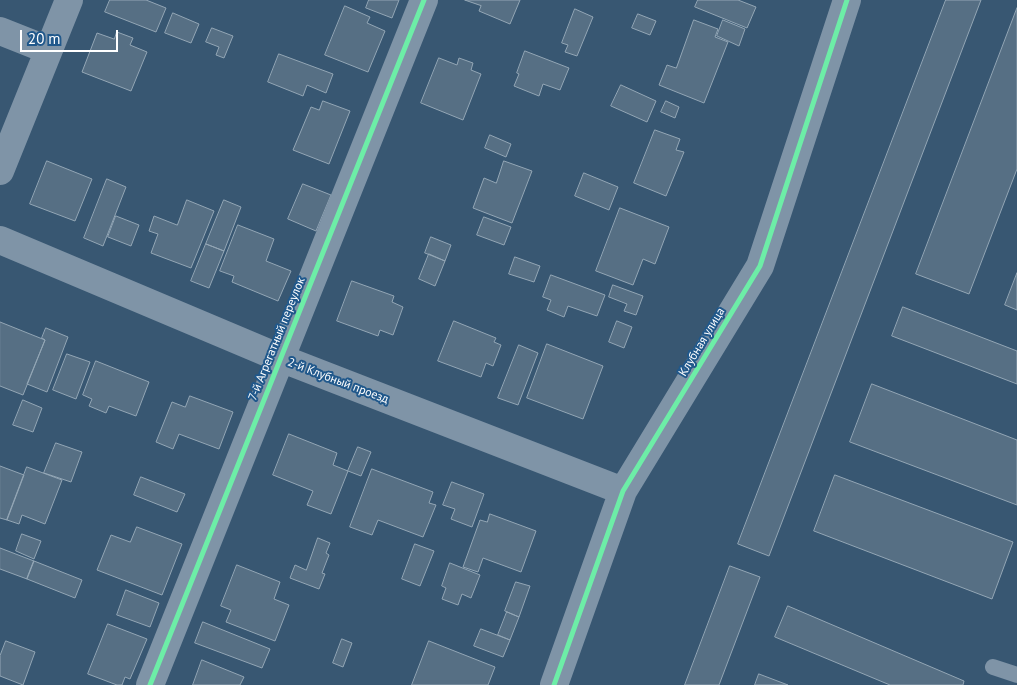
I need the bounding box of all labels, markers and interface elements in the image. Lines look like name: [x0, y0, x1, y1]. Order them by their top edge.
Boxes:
scale bar: [22, 20, 120, 52]
text: 20 m: [28, 29, 61, 48]
street label: 7-й Агрегатный переулок: [246, 275, 308, 403]
street label: Клубная улица: [676, 305, 728, 379]
street label: 2-й Клубный проезд: [285, 355, 391, 407]

